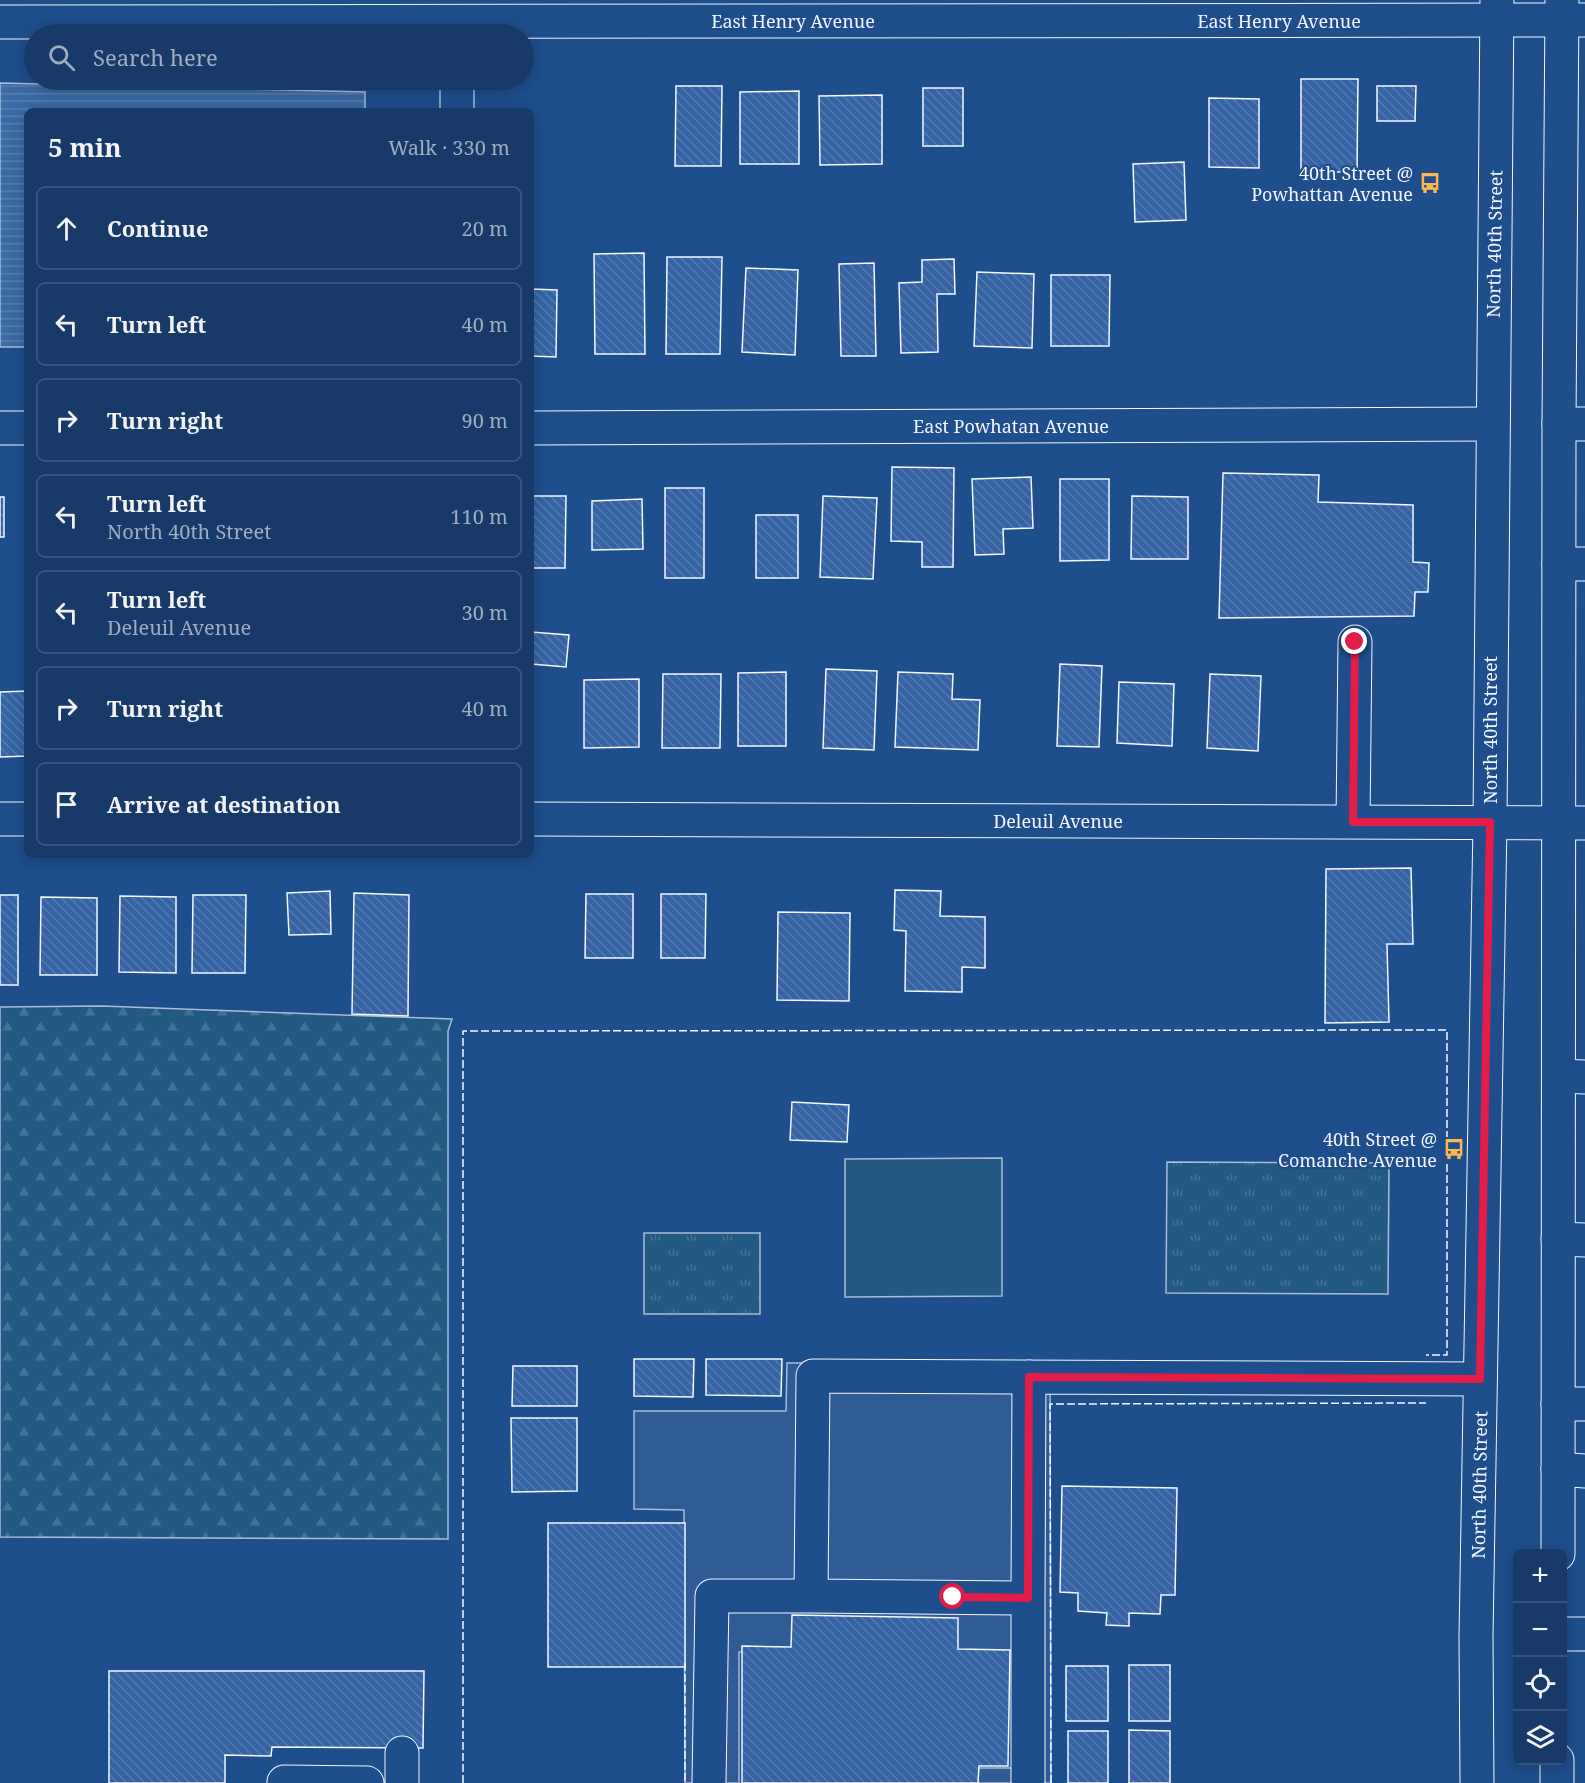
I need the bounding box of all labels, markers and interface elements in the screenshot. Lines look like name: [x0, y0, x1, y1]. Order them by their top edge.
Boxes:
street label: East Henry Avenue: [711, 9, 875, 33]
street label: East Henry Avenue: [1197, 9, 1361, 33]
search box: [24, 24, 534, 90]
icon: search: [45, 41, 78, 74]
text: Search here: [93, 42, 218, 72]
text: 5 min: [48, 129, 122, 165]
text: Walk · 330 m: [388, 134, 510, 161]
place label: 40th Street @ Powhattan Avenue: [1251, 161, 1413, 206]
street label: North 40th Street: [1481, 170, 1507, 318]
bus stop icon: 40th Street @ Powhattan Avenue: [1418, 171, 1442, 195]
icon: ahead: [50, 212, 83, 245]
text: Continue: [107, 213, 209, 243]
text: 20 m: [462, 215, 508, 242]
icon: left: [50, 308, 83, 341]
text: Turn left: [107, 309, 206, 339]
text: 40 m: [462, 311, 508, 338]
icon: right: [50, 404, 83, 437]
text: Turn right: [107, 405, 223, 435]
text: 90 m: [462, 407, 508, 434]
street label: East Powhatan Avenue: [913, 414, 1109, 438]
text: Turn left: [107, 488, 206, 518]
icon: left: [50, 500, 83, 533]
text: 110 m: [450, 503, 508, 530]
text: North 40th Street: [107, 518, 271, 545]
text: Turn left: [107, 584, 206, 614]
icon: left: [50, 596, 83, 629]
text: 30 m: [462, 599, 508, 626]
text: Deleuil Avenue: [107, 614, 251, 641]
route end: [1341, 628, 1367, 654]
street label: North 40th Street: [1478, 656, 1502, 804]
icon: right: [50, 692, 83, 725]
text: Turn right: [107, 693, 223, 723]
text: 40 m: [462, 695, 508, 722]
icon: arrive: [50, 788, 83, 821]
text: Arrive at destination: [107, 789, 341, 819]
street label: Deleuil Avenue: [993, 809, 1123, 833]
place label: 40th Street @ Comanche Avenue: [1278, 1127, 1437, 1172]
bus stop icon: 40th Street @ Comanche Avenue: [1442, 1137, 1466, 1161]
street label: North 40th Street: [1466, 1411, 1492, 1559]
map controls: [1513, 1549, 1567, 1765]
button: +: [1513, 1549, 1567, 1603]
route start: [939, 1583, 965, 1609]
button: −: [1513, 1603, 1567, 1657]
button: locate: [1513, 1657, 1567, 1711]
button: layers: [1513, 1711, 1567, 1765]

